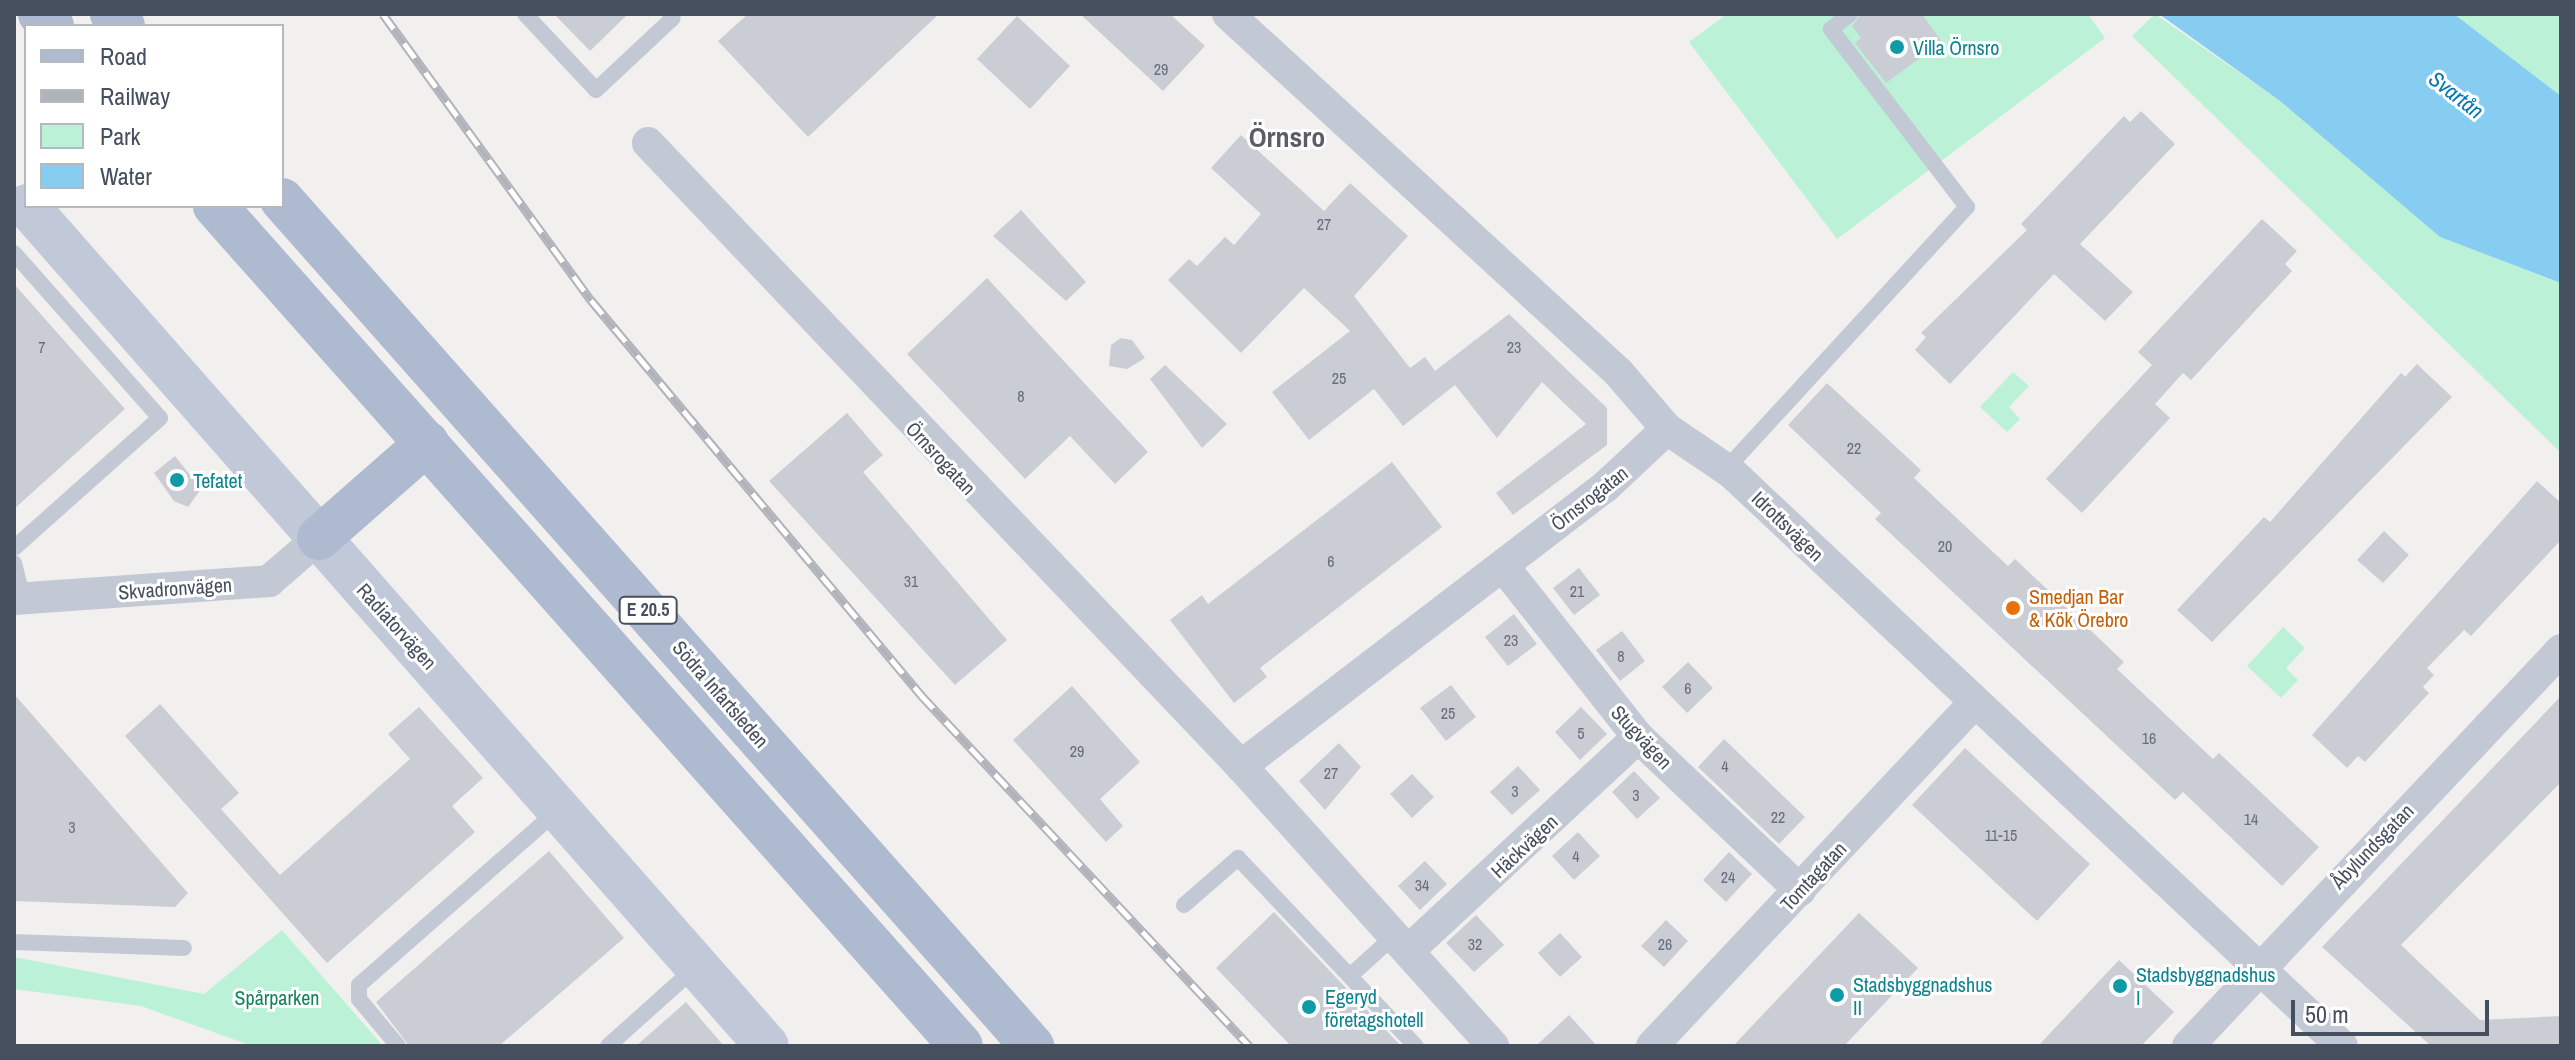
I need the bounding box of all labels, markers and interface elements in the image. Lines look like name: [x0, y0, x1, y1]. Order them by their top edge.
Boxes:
legend: [24, 24, 284, 208]
place label: Villa Örnsro: [1913, 35, 1999, 59]
marker: Villa Örnsro: [1888, 38, 1906, 56]
text: Road: [100, 40, 147, 72]
house number: 29: [1154, 59, 1168, 79]
water label: Svartån: [2423, 65, 2489, 125]
text: Railway: [100, 80, 170, 112]
text: Park: [100, 120, 140, 152]
district label: Örnsro: [1249, 120, 1325, 154]
text: Water: [100, 160, 152, 192]
house number: 27: [1317, 214, 1331, 234]
house number: 7: [38, 337, 46, 357]
house number: 23: [1507, 337, 1521, 357]
house number: 25: [1332, 368, 1346, 388]
house number: 8: [1017, 386, 1025, 406]
street label: Örnsrogatan: [901, 416, 981, 500]
house number: 22: [1847, 438, 1861, 458]
street label: Örnsrogatan: [1546, 460, 1632, 536]
place label: Tefatet: [193, 468, 242, 492]
marker: Tefatet: [168, 471, 186, 489]
street label: Idrottsvägen: [1747, 486, 1829, 566]
house number: 20: [1938, 536, 1952, 556]
house number: 6: [1327, 551, 1335, 571]
house number: 31: [904, 571, 918, 591]
street label: Skvadronvägen: [117, 572, 233, 604]
street label: Radiatorvägen: [352, 578, 442, 674]
house number: 21: [1570, 581, 1584, 601]
place label: Smedjan Bar & Kök Örebro: [2029, 584, 2128, 631]
road number: E 20.5: [618, 596, 678, 624]
marker: Smedjan Bar & Kök Örebro: [2004, 599, 2022, 617]
house number: 23: [1504, 630, 1518, 650]
street label: Södra Infartsleden: [668, 636, 774, 752]
house number: 8: [1617, 646, 1625, 666]
house number: 6: [1684, 678, 1692, 698]
street label: Stugvägen: [1606, 700, 1678, 774]
house number: 25: [1441, 703, 1455, 723]
house number: 5: [1577, 723, 1585, 743]
house number: 16: [2142, 728, 2156, 748]
house number: 29: [1070, 741, 1084, 761]
house number: 4: [1721, 756, 1729, 776]
house number: 27: [1324, 763, 1338, 783]
house number: 3: [1511, 781, 1519, 801]
house number: 3: [1632, 785, 1640, 805]
street label: Åbylundsgatan: [2326, 799, 2418, 893]
house number: 22: [1771, 807, 1785, 827]
street label: Häckvägen: [1486, 809, 1562, 883]
house number: 14: [2244, 809, 2258, 829]
house number: 3: [68, 817, 76, 837]
house number: 11-15: [1985, 825, 2017, 845]
street label: Tomtagatan: [1775, 836, 1851, 916]
house number: 4: [1572, 846, 1580, 866]
house number: 24: [1721, 867, 1735, 887]
house number: 34: [1415, 875, 1429, 895]
house number: 32: [1468, 934, 1482, 954]
house number: 26: [1658, 934, 1672, 954]
place label: Stadsbyggnadshus I: [2136, 962, 2275, 1009]
place label: Stadsbyggnadshus II: [1853, 972, 1992, 1019]
marker: Stadsbyggnadshus I: [2111, 977, 2129, 995]
place label: Egeryd företagshotell: [1325, 984, 1423, 1031]
scale bar: [2295, 984, 2493, 1034]
park label: Spårparken: [235, 985, 319, 1009]
marker: Stadsbyggnadshus II: [1828, 986, 1846, 1004]
marker: Egeryd företagshotell: [1300, 998, 1318, 1016]
text: 50 m: [2305, 998, 2349, 1030]

